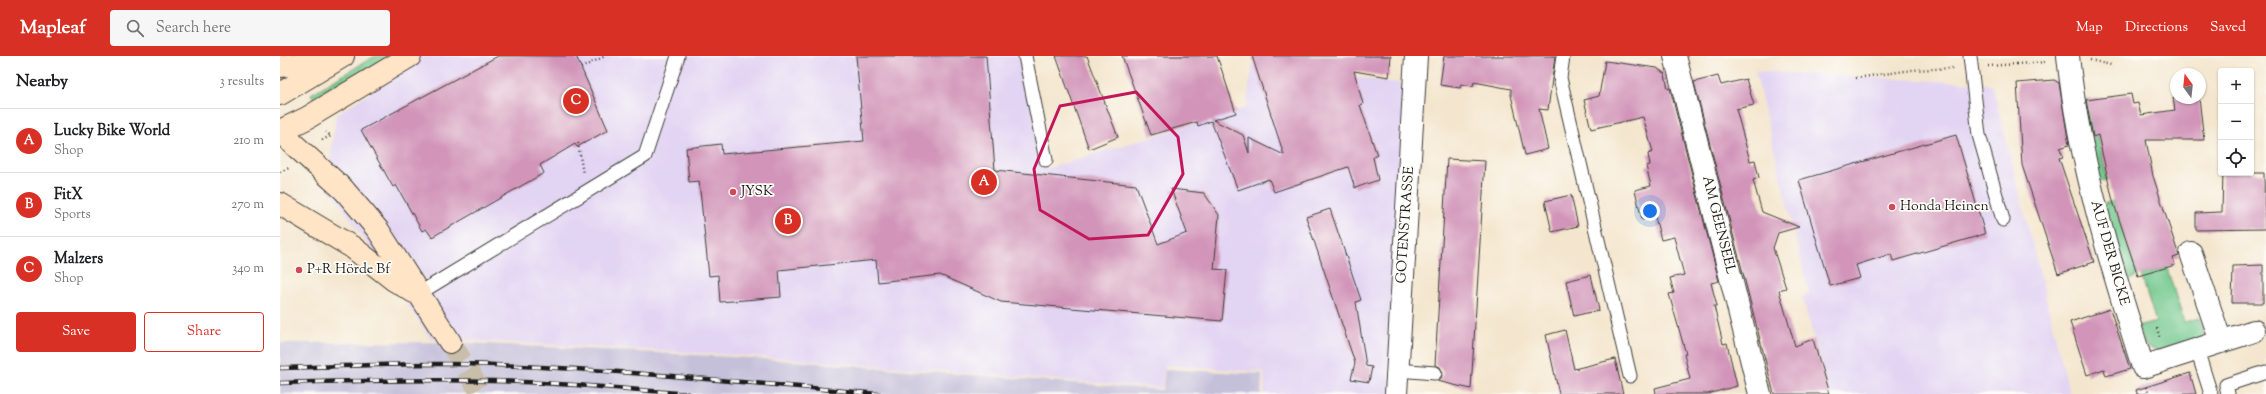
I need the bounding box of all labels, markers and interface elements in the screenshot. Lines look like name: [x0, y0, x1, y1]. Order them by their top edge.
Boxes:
search box: [110, 10, 390, 46]
text: Mapleaf: [20, 15, 86, 42]
icon: search: [124, 17, 146, 39]
text: Search here: [156, 18, 231, 39]
text: Map: [2076, 18, 2103, 38]
text: Directions: [2125, 18, 2188, 38]
text: Saved: [2210, 18, 2246, 38]
north arrow: [2170, 68, 2206, 104]
map controls: [2218, 68, 2254, 176]
button: +: [2218, 68, 2254, 104]
text: Nearby: [16, 70, 68, 94]
text: 3 results: [219, 73, 264, 91]
pin: C: [563, 86, 589, 116]
button: −: [2218, 104, 2254, 140]
text: Lucky Bike World: [54, 121, 170, 142]
text: A: [24, 132, 34, 150]
text: 210 m: [233, 132, 264, 150]
button: locate: [2218, 140, 2254, 176]
text: Shop: [54, 142, 83, 160]
street label: GOTENSTRASSE: [1392, 165, 1420, 284]
pin: A: [971, 167, 997, 197]
street label: AM GEENSEEL: [1696, 174, 1740, 277]
place label: JYSK: [740, 182, 773, 202]
text: FitX: [54, 185, 83, 206]
marker: JYSK: [728, 187, 738, 197]
text: B: [25, 196, 33, 214]
text: 270 m: [231, 196, 264, 214]
place label: Honda Heinen: [1900, 197, 1989, 217]
street label: AUF DER BICKE: [2084, 198, 2134, 308]
your location: [1640, 201, 1660, 221]
marker: Honda Heinen: [1887, 202, 1897, 212]
text: Sports: [54, 206, 91, 224]
pin: B: [775, 206, 801, 236]
text: Malzers: [54, 249, 103, 270]
text: C: [24, 260, 34, 278]
text: 340 m: [232, 260, 264, 278]
place label: P+R Hörde Bf: [307, 260, 391, 280]
marker: P+R Hörde Bf: [294, 265, 304, 275]
text: Shop: [54, 270, 83, 288]
button: Save: [16, 312, 136, 352]
button: Share: [144, 312, 264, 352]

